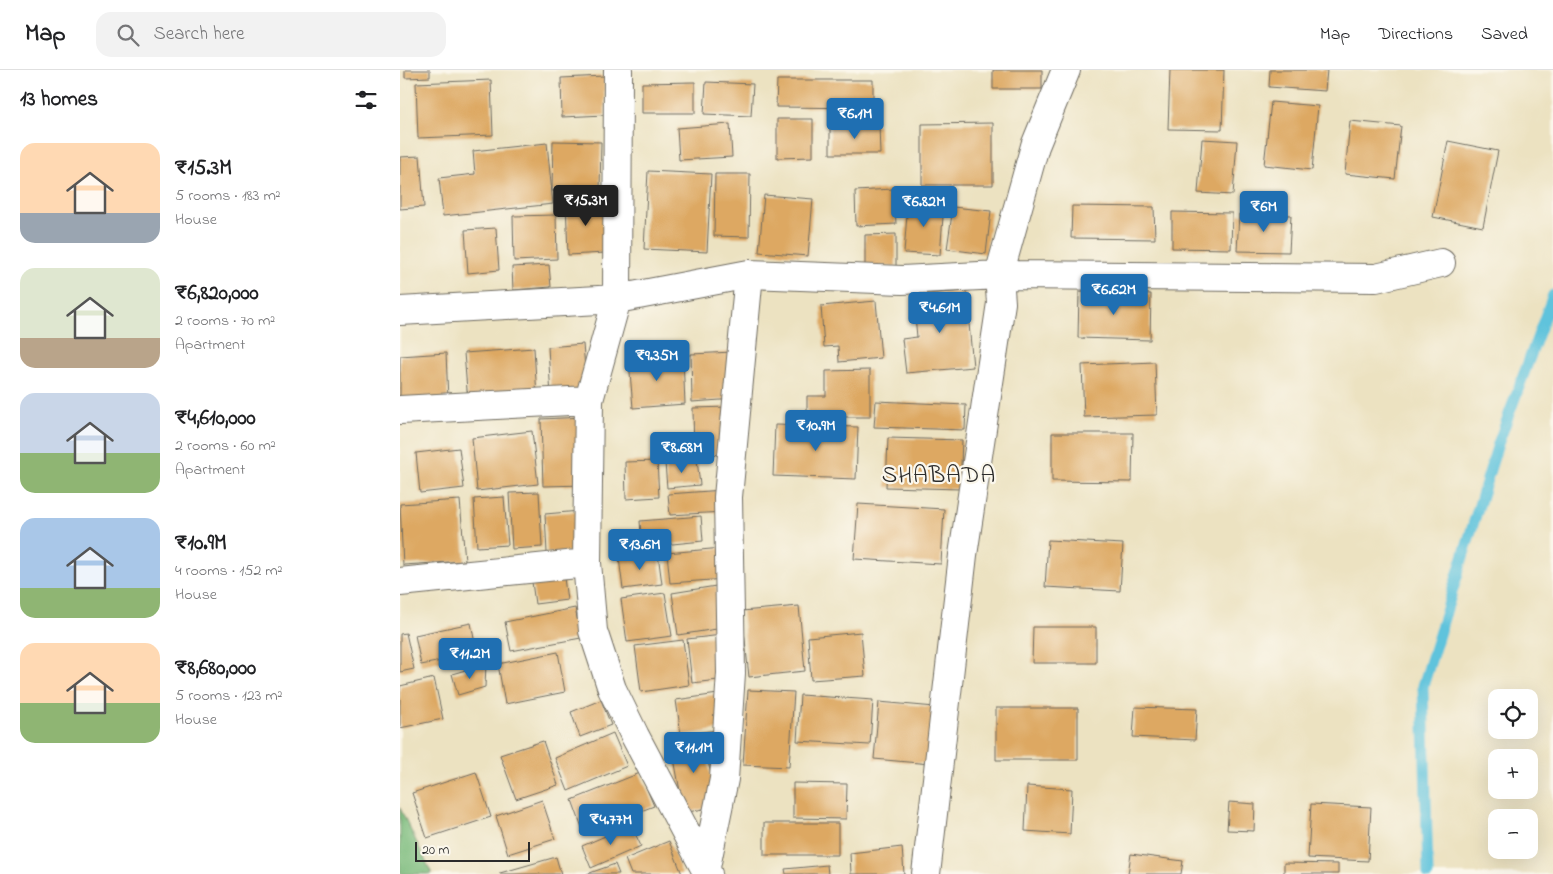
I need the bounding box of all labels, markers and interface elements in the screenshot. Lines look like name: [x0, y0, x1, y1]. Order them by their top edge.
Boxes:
search box: [96, 12, 446, 57]
text: Map: [25, 17, 66, 52]
icon: search: [114, 21, 142, 49]
text: Search here: [154, 21, 245, 48]
text: Map: [1320, 22, 1350, 48]
text: Directions: [1378, 22, 1453, 48]
text: Saved: [1481, 22, 1528, 48]
text: 13 homes: [20, 85, 98, 115]
icon: filters: [352, 86, 380, 114]
pin: ₹6.1M: [820, 98, 890, 140]
text: ₹6.1M: [838, 102, 872, 126]
text: ₹15.3M: [175, 154, 232, 184]
icon: home: [60, 163, 120, 223]
text: 5 rooms · 183 m²: [175, 184, 281, 208]
pin: ₹15.3M: [545, 184, 627, 227]
pin: ₹6.82M: [883, 186, 965, 228]
text: ₹15.3M: [564, 189, 608, 213]
text: ₹6.82M: [902, 190, 946, 214]
pin: ₹6M: [1240, 190, 1288, 233]
text: ₹6M: [1251, 195, 1277, 219]
text: House: [175, 208, 217, 232]
pin: ₹6.62M: [1073, 274, 1155, 316]
text: ₹6.62M: [1092, 278, 1136, 302]
text: ₹6,820,000: [175, 279, 259, 309]
icon: home: [60, 288, 120, 348]
pin: ₹4.61M: [899, 292, 981, 334]
text: ₹4.61M: [919, 296, 961, 320]
text: 2 rooms · 70 m²: [175, 309, 275, 333]
text: Apartment: [175, 333, 245, 357]
pin: ₹9.35M: [616, 340, 698, 382]
text: ₹9.35M: [635, 344, 679, 368]
text: ₹4,610,000: [175, 404, 256, 434]
pin: ₹10.9M: [775, 410, 857, 452]
icon: home: [60, 413, 120, 473]
text: ₹10.9M: [796, 414, 836, 438]
pin: ₹8.68M: [641, 432, 723, 474]
text: 2 rooms · 60 m²: [175, 434, 276, 458]
text: ₹8.68M: [661, 436, 703, 460]
text: Apartment: [175, 458, 245, 482]
district label: SHABADA: [882, 459, 996, 494]
pin: ₹13.6M: [599, 528, 681, 571]
text: ₹10.9M: [175, 529, 227, 559]
text: ₹13.6M: [619, 533, 661, 557]
icon: home: [60, 538, 120, 598]
text: 4 rooms · 152 m²: [175, 559, 283, 583]
text: House: [175, 583, 217, 607]
pin: ₹11.2M: [429, 638, 511, 680]
text: ₹11.2M: [450, 642, 490, 666]
text: ₹8,680,000: [175, 654, 256, 684]
icon: home: [60, 663, 120, 723]
text: 5 rooms · 123 m²: [175, 684, 283, 708]
map controls: [1488, 689, 1538, 859]
button: locate: [1488, 689, 1538, 739]
text: House: [175, 708, 217, 732]
pin: ₹11.1M: [653, 732, 735, 774]
text: ₹11.1M: [675, 736, 713, 760]
button: +: [1488, 749, 1538, 799]
pin: ₹4.77M: [570, 804, 652, 846]
text: ₹4.77M: [590, 808, 632, 832]
button: −: [1488, 809, 1538, 859]
scale bar: [415, 839, 530, 862]
text: 20 m: [422, 840, 449, 861]

